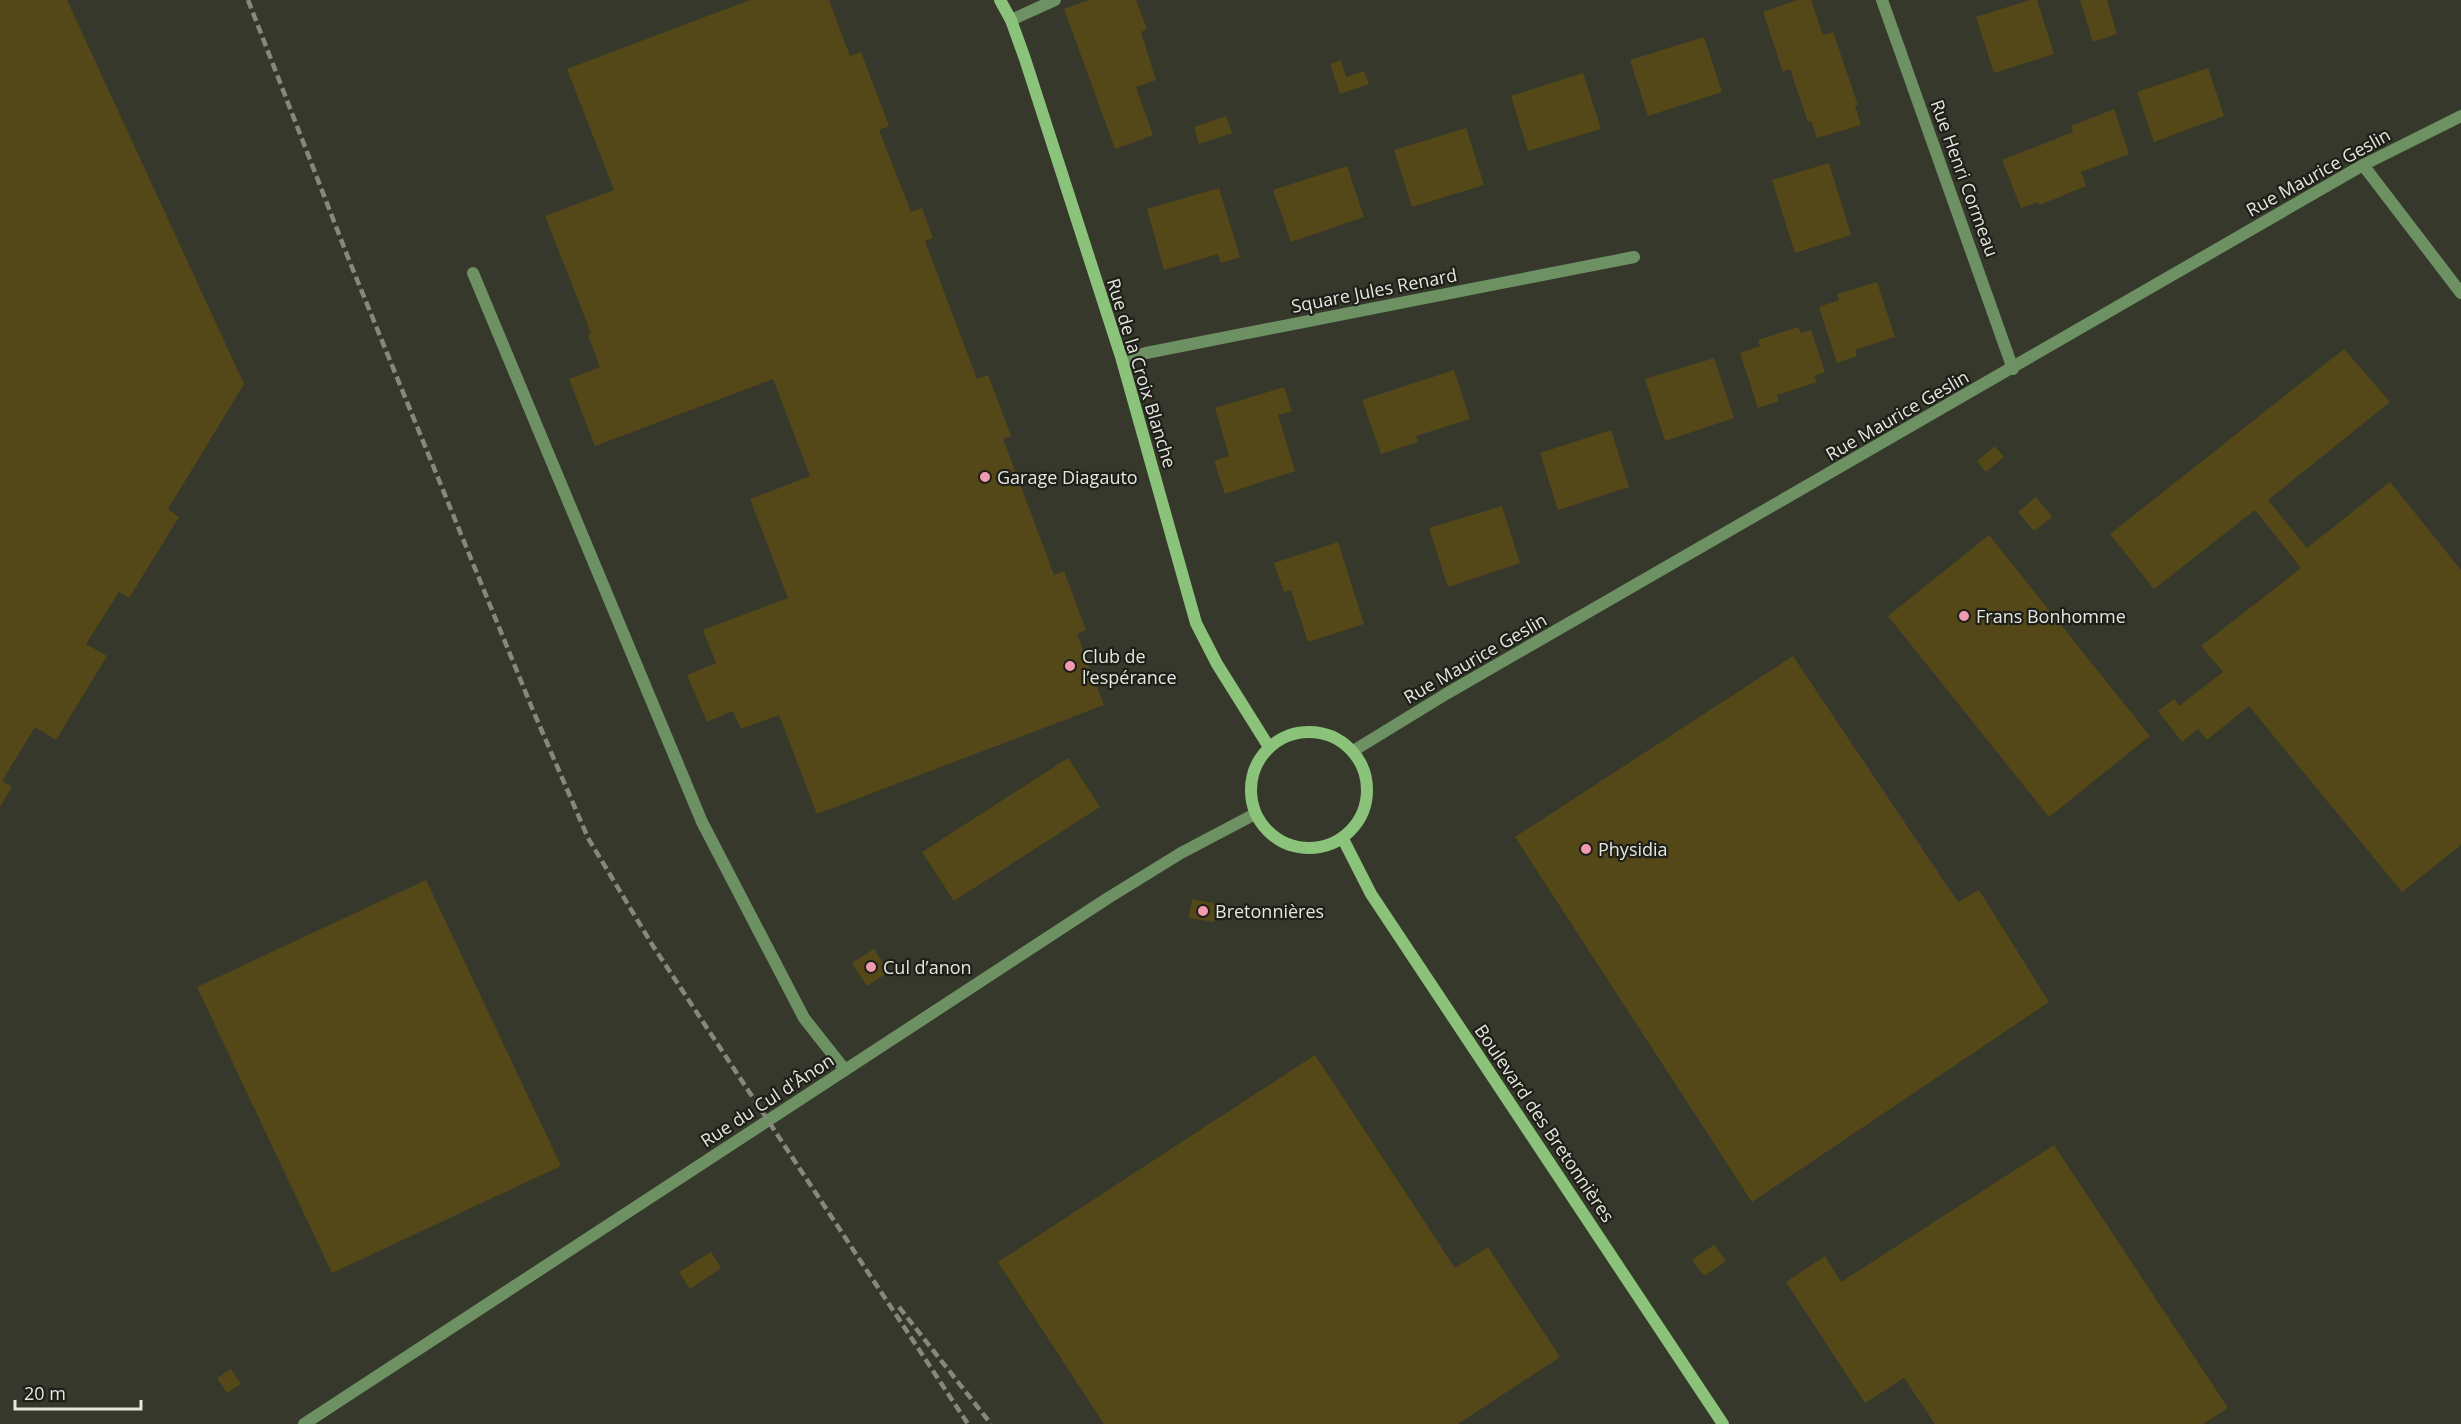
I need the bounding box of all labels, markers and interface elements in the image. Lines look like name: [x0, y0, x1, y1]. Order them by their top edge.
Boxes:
street label: Rue Henri Cormeau: [1925, 96, 2005, 260]
street label: Rue Maurice Geslin: [2242, 122, 2394, 222]
street label: Square Jules Renard: [1289, 262, 1459, 318]
street label: Rue de la Croix Blanche: [1102, 275, 1182, 471]
street label: Rue Maurice Geslin: [1821, 364, 1973, 466]
place label: Garage Diagauto: [997, 465, 1138, 489]
marker: Garage Diagauto: [978, 470, 992, 484]
place label: Frans Bonhomme: [1976, 604, 2126, 628]
street label: Rue Maurice Geslin: [1399, 607, 1551, 709]
marker: Frans Bonhomme: [1957, 609, 1971, 623]
place label: Club de l’espérance: [1082, 644, 1177, 689]
marker: Club de l’espérance: [1063, 659, 1077, 673]
place label: Physidia: [1598, 837, 1668, 861]
marker: Physidia: [1579, 842, 1593, 856]
place label: Bretonnières: [1215, 899, 1324, 923]
marker: Bretonnières: [1196, 904, 1210, 918]
place label: Cul d’anon: [883, 955, 972, 979]
marker: Cul d’anon: [864, 960, 878, 974]
street label: Boulevard des Bretonnières: [1470, 1019, 1620, 1227]
street label: Rue du Cul d'Ânon: [696, 1048, 838, 1152]
scale bar: [15, 1373, 141, 1411]
text: 20 m: [24, 1381, 66, 1405]

